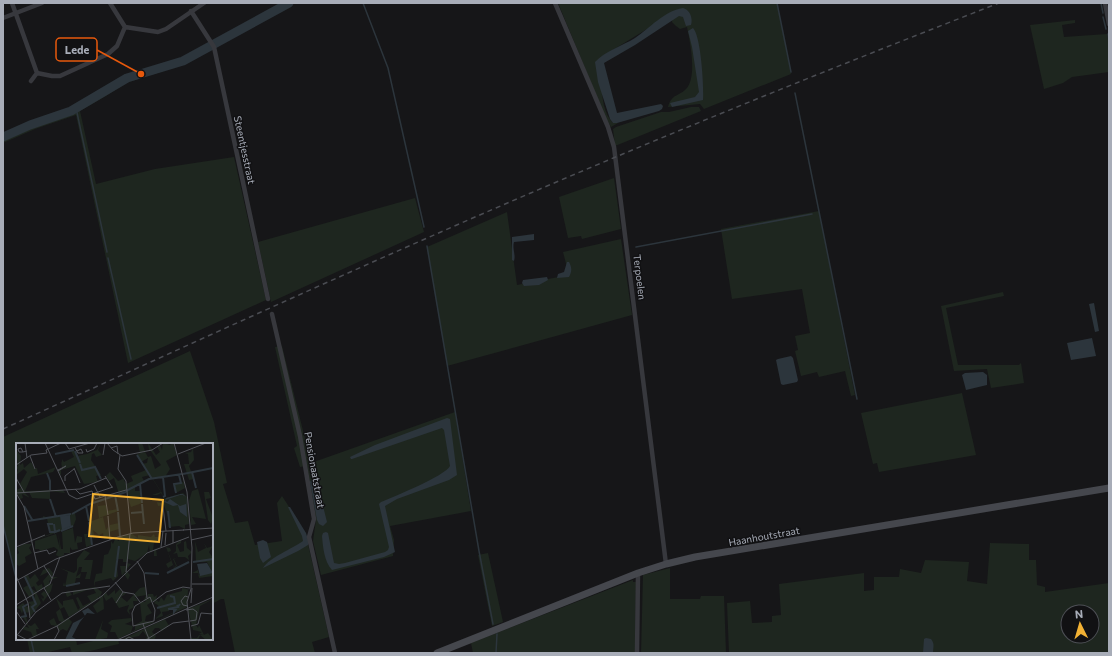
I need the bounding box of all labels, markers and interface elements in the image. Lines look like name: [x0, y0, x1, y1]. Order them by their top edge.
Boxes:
callout: Lede: [56, 38, 97, 61]
text: Lede: [65, 43, 89, 56]
street label: Steentjesstraat: [232, 115, 258, 185]
street label: Terpoelen: [631, 254, 649, 300]
street label: Pensionaatstraat: [302, 431, 328, 509]
inset map: [16, 443, 213, 640]
street label: Haanhoutstraat: [727, 524, 801, 548]
north arrow: [1060, 604, 1100, 644]
text: N: [1074, 607, 1084, 620]

